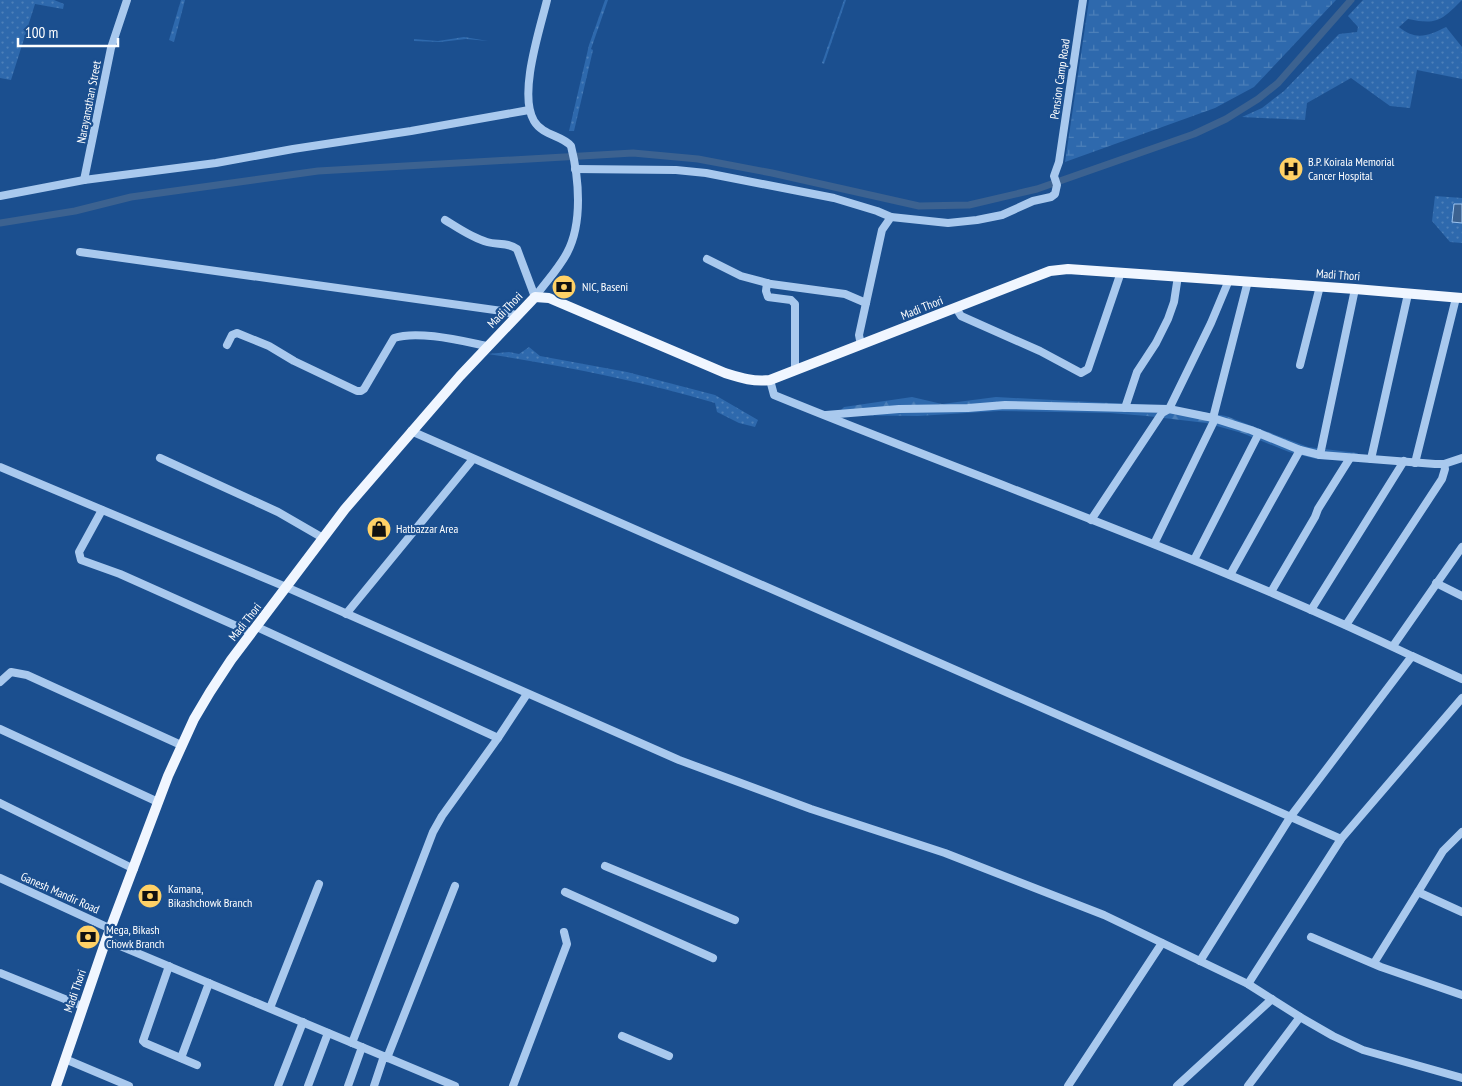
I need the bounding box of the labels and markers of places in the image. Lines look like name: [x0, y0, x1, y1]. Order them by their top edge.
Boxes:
place label: B.P. Koirala Memorial Cancer Hospital: [1308, 154, 1395, 183]
hospital icon: B.P. Koirala Memorial Cancer Hospital: [1278, 156, 1304, 182]
bank icon: NIC, Baseni: [551, 274, 577, 300]
place label: NIC, Baseni: [582, 279, 628, 294]
shop icon: Hatbazzar Area: [366, 516, 392, 542]
place label: Hatbazzar Area: [396, 521, 458, 536]
place label: Kamana, Bikashchowk Branch: [168, 881, 252, 910]
bank icon: Kamana, Bikashchowk Branch: [137, 883, 163, 909]
place label: Mega, Bikash Chowk Branch: [106, 922, 164, 951]
bank icon: Mega, Bikash Chowk Branch: [75, 924, 101, 950]

